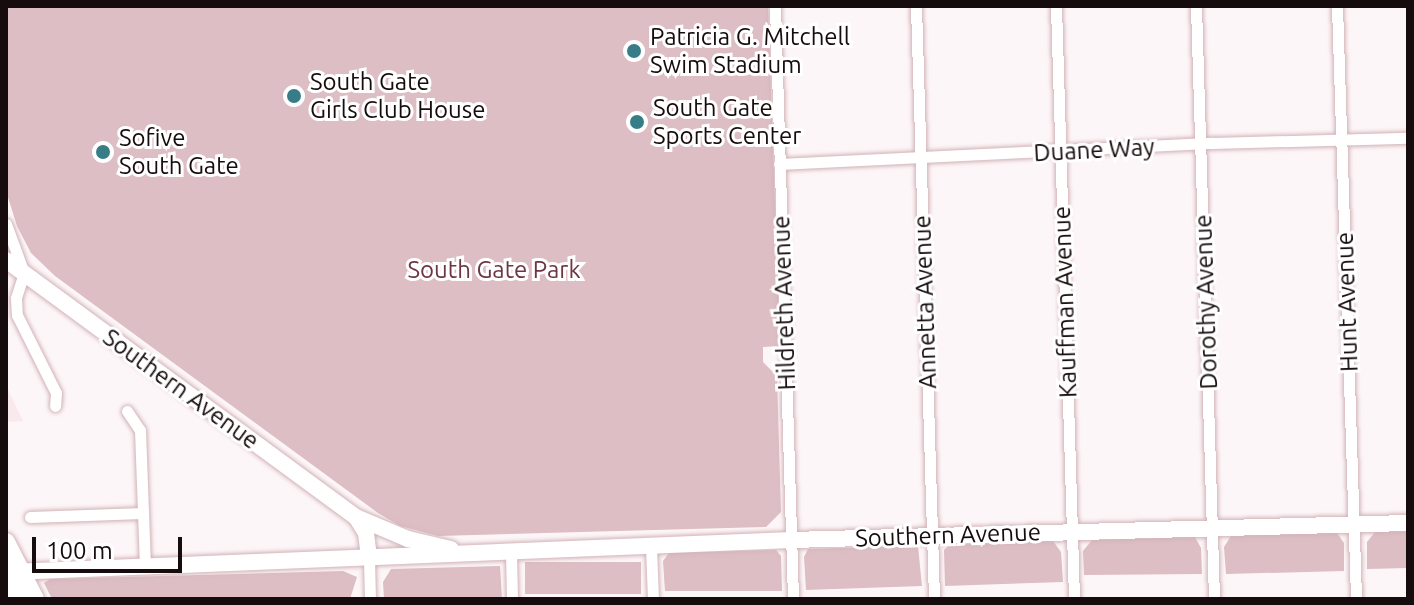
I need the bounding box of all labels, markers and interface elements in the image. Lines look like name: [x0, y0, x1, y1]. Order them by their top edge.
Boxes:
place label: Patricia G. Mitchell Swim Stadium: [650, 23, 850, 79]
marker: Patricia G. Mitchell Swim Stadium: [625, 42, 643, 60]
place label: South Gate Girls Club House: [310, 68, 485, 124]
marker: South Gate Girls Club House: [285, 87, 303, 105]
place label: South Gate Sports Center: [653, 94, 801, 150]
marker: South Gate Sports Center: [628, 113, 646, 131]
place label: Sofive South Gate: [119, 124, 239, 180]
street label: Duane Way: [1033, 132, 1155, 168]
marker: Sofive South Gate: [94, 143, 112, 161]
street label: Kauffman Avenue: [1047, 206, 1083, 398]
street label: Dorothy Avenue: [1189, 214, 1223, 390]
street label: Hildreth Avenue: [767, 215, 801, 391]
street label: Annetta Avenue: [908, 215, 942, 389]
street label: Hunt Avenue: [1330, 232, 1364, 372]
park label: South Gate Park: [407, 256, 581, 284]
street label: Southern Avenue: [97, 323, 265, 455]
street label: Southern Avenue: [855, 517, 1041, 553]
scale bar: [36, 521, 186, 571]
text: 100 m: [46, 537, 113, 564]

